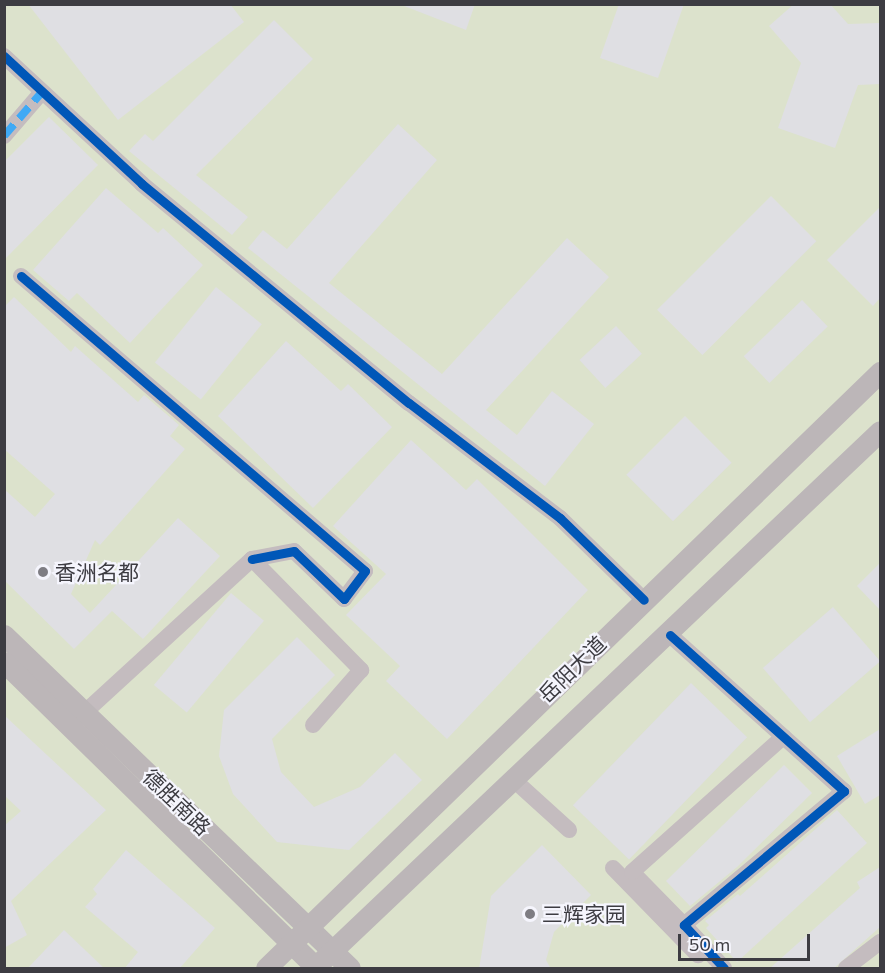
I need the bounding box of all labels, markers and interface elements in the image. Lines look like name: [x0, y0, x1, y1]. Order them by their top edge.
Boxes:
place label: 香洲名都: [55, 559, 139, 585]
marker: 香洲名都: [36, 565, 50, 579]
street label: 岳阳大道: [533, 631, 611, 707]
street label: 德胜南路: [138, 764, 216, 840]
place label: 三辉家园: [542, 901, 626, 927]
marker: 三辉家园: [523, 907, 537, 921]
scale bar: [681, 922, 813, 960]
text: 50 m: [689, 933, 730, 955]

